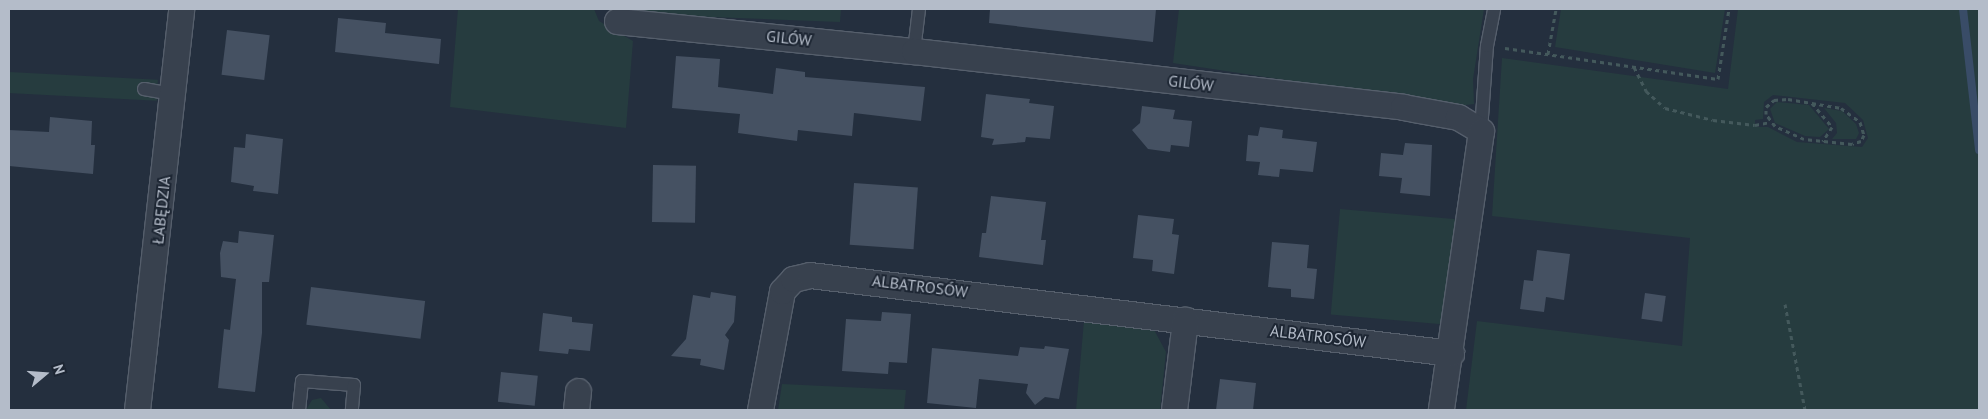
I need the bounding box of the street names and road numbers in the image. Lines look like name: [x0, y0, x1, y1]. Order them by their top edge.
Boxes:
street label: GILÓW: [765, 26, 813, 50]
street label: GILÓW: [1167, 71, 1215, 95]
street label: ŁABĘDZIA: [148, 175, 174, 245]
street label: ALBATROSÓW: [871, 271, 969, 301]
street label: ALBATROSÓW: [1269, 321, 1367, 351]

